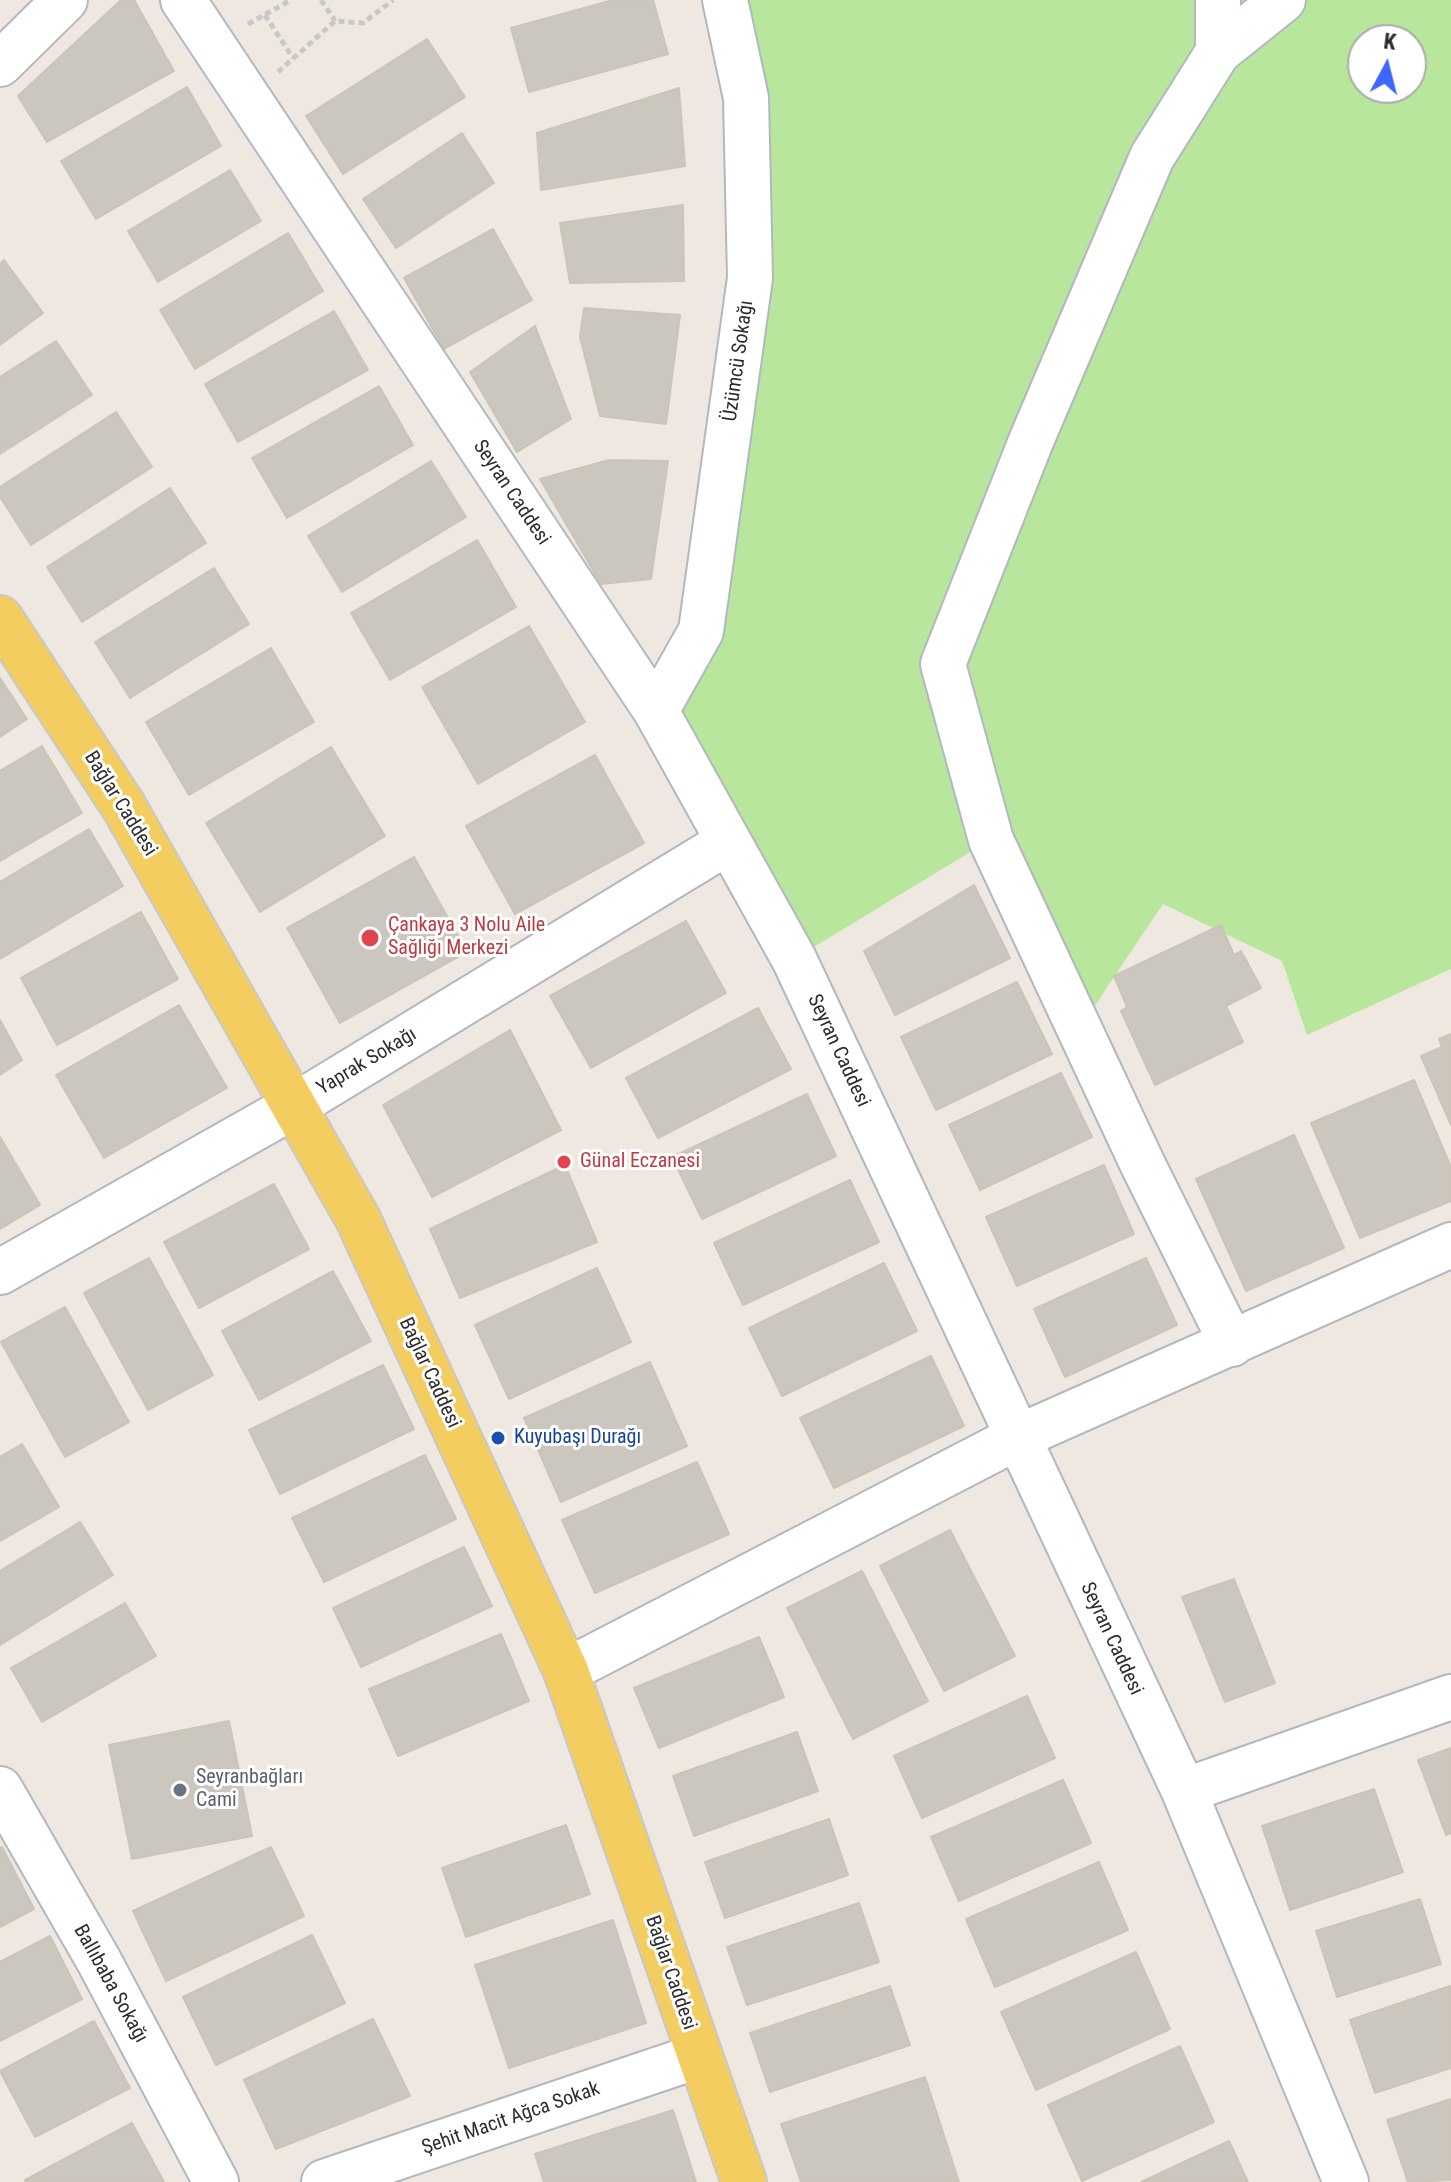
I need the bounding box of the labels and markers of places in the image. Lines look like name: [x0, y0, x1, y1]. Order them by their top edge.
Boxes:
place label: Çankaya 3 Nolu Aile Sağlığı Merkezi: [388, 914, 545, 961]
marker: Çankaya 3 Nolu Aile Sağlığı Merkezi: [359, 927, 381, 949]
place label: Günal Eczanesi: [580, 1150, 700, 1174]
marker: Günal Eczanesi: [555, 1153, 573, 1171]
place label: Kuyubaşı Durağı: [514, 1426, 641, 1450]
marker: Kuyubaşı Durağı: [489, 1429, 507, 1447]
place label: Seyranbağları Cami: [196, 1766, 303, 1813]
marker: Seyranbağları Cami: [171, 1781, 189, 1799]

